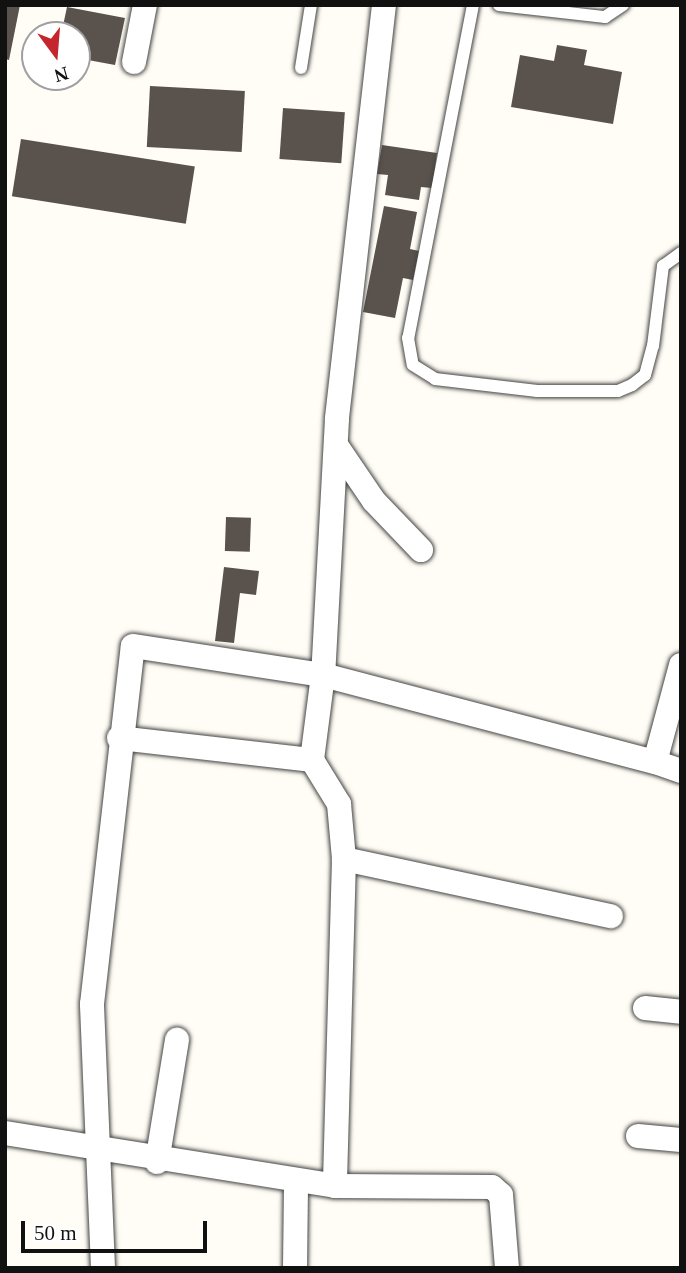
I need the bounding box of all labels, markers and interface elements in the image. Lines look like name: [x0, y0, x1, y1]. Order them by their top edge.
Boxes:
north arrow: [21, 21, 91, 91]
text: N: [52, 63, 71, 87]
scale bar: [24, 1206, 210, 1250]
text: 50 m: [34, 1221, 77, 1245]

